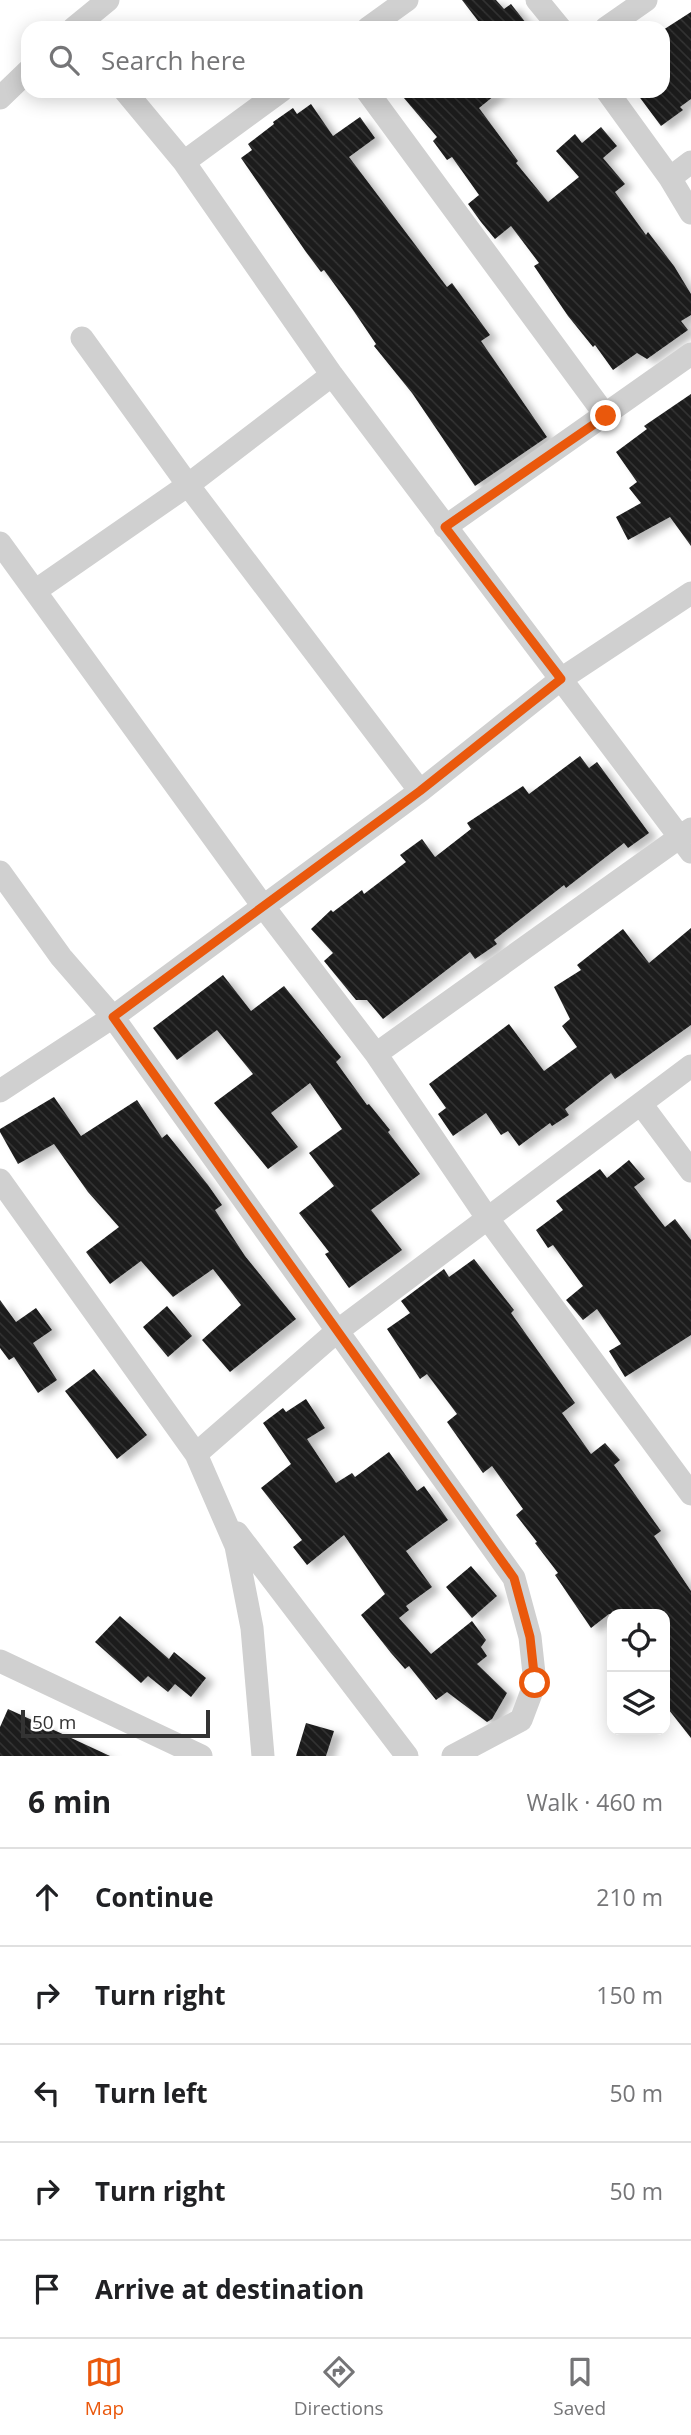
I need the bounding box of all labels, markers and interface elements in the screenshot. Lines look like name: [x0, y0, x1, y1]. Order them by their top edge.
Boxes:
search box: [21, 21, 670, 98]
icon: search: [45, 41, 83, 79]
text: Search here: [101, 42, 246, 78]
route end: [590, 400, 621, 431]
map controls: [607, 1609, 670, 1735]
button: locate: [607, 1609, 670, 1672]
route start: [519, 1667, 550, 1698]
button: layers: [607, 1672, 670, 1735]
scale bar: [21, 1707, 210, 1739]
text: 50 m: [32, 1709, 76, 1735]
text: 6 min: [28, 1781, 111, 1822]
text: Walk · 460 m: [526, 1786, 663, 1818]
icon: ahead: [28, 1878, 66, 1916]
text: Continue: [95, 1879, 214, 1915]
text: 210 m: [596, 1881, 663, 1913]
icon: right: [28, 1976, 66, 2014]
text: Turn right: [95, 1977, 226, 2013]
text: 150 m: [596, 1979, 663, 2011]
icon: left: [28, 2074, 66, 2112]
text: Turn left: [95, 2075, 207, 2111]
text: 50 m: [609, 2077, 663, 2109]
icon: right: [28, 2172, 66, 2210]
text: Turn right: [95, 2173, 226, 2209]
text: 50 m: [609, 2175, 663, 2207]
icon: arrive: [28, 2270, 66, 2308]
text: Arrive at destination: [95, 2271, 364, 2307]
tab: Map: [85, 2353, 124, 2421]
tab: Directions: [294, 2353, 384, 2421]
tab: Saved: [553, 2353, 606, 2421]

